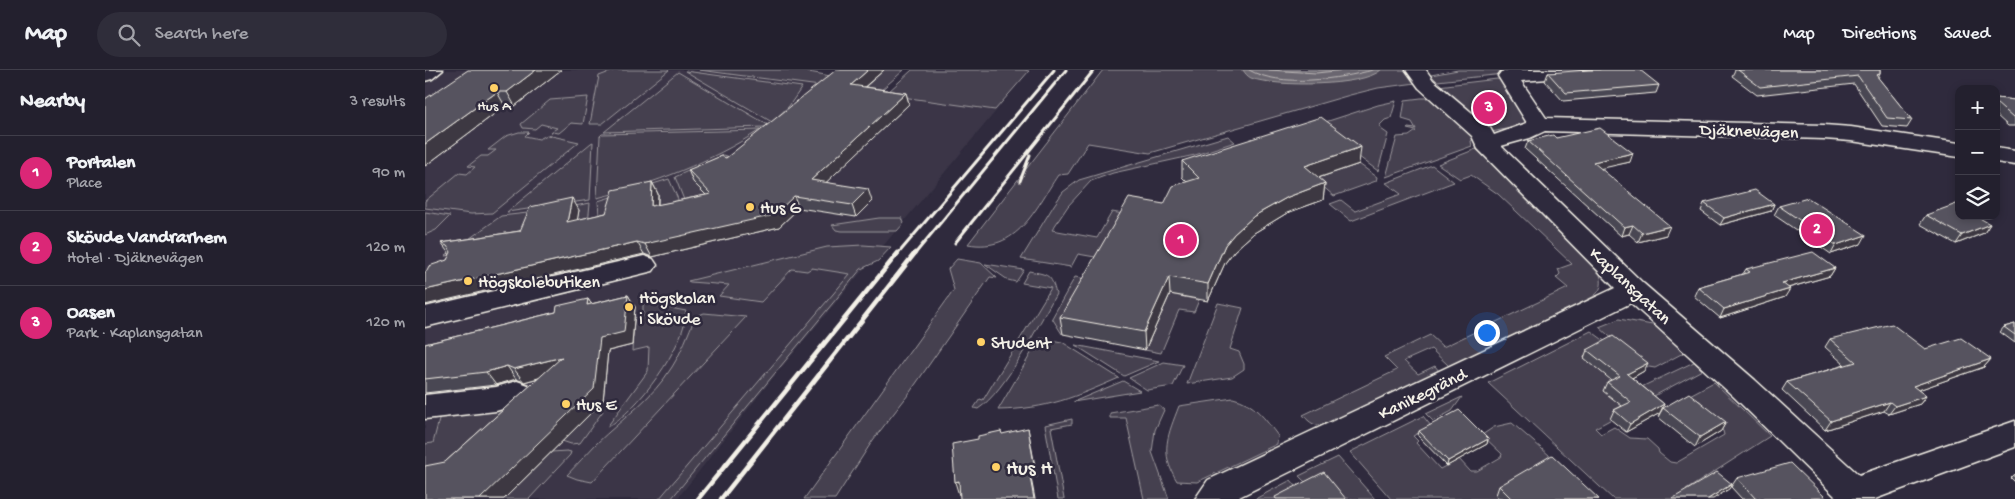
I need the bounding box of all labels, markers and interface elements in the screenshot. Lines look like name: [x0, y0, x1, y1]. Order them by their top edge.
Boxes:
search box: [97, 12, 447, 57]
text: Map: [25, 20, 67, 49]
icon: search: [115, 21, 143, 49]
text: Search here: [155, 23, 248, 46]
text: Map: [1783, 24, 1815, 45]
text: Directions: [1843, 24, 1916, 45]
text: Saved: [1944, 24, 1990, 45]
marker: Hus A: [488, 82, 500, 94]
map controls: [1955, 85, 2000, 220]
button: +: [1955, 85, 2000, 130]
pin: 3: [1473, 89, 1505, 127]
text: Nearby: [20, 90, 85, 115]
text: 3 results: [350, 93, 405, 112]
place label: Hus A: [477, 98, 512, 116]
street label: Djäknevägen: [1698, 120, 1799, 145]
button: −: [1955, 130, 2000, 175]
text: Portalen: [67, 152, 135, 175]
text: 1: [33, 164, 39, 183]
text: 90 m: [373, 164, 405, 183]
text: Place: [67, 175, 102, 194]
button: layers: [1955, 175, 2000, 220]
place label: Hus G: [760, 199, 802, 220]
marker: Hus G: [744, 201, 756, 213]
pin: 2: [1801, 211, 1833, 249]
pin: 1: [1165, 221, 1197, 259]
text: Skövde Vandrarhem: [67, 227, 227, 250]
text: 2: [32, 239, 40, 258]
text: 120 m: [366, 239, 405, 258]
street label: Kaplansgatan: [1584, 244, 1675, 330]
text: Hotel · Djäknevägen: [67, 250, 203, 269]
place label: Högskolebutiken: [478, 273, 601, 294]
marker: Högskolebutiken: [462, 275, 474, 287]
place label: Högskolan i Skövde: [639, 289, 716, 331]
marker: Högskolan i Skövde: [623, 301, 635, 313]
text: Oasen: [67, 302, 115, 325]
text: 3: [32, 314, 40, 333]
text: 120 m: [366, 314, 405, 333]
your location: [1474, 320, 1500, 346]
text: Park · Kaplansgatan: [67, 325, 203, 344]
place label: Student: [991, 334, 1053, 355]
marker: Student: [975, 336, 987, 348]
street label: Kanikegränd: [1376, 364, 1472, 426]
place label: Hus E: [576, 396, 618, 417]
marker: Hus E: [560, 398, 572, 410]
place label: Hus H: [1006, 458, 1054, 483]
marker: Hus H: [990, 461, 1002, 473]

